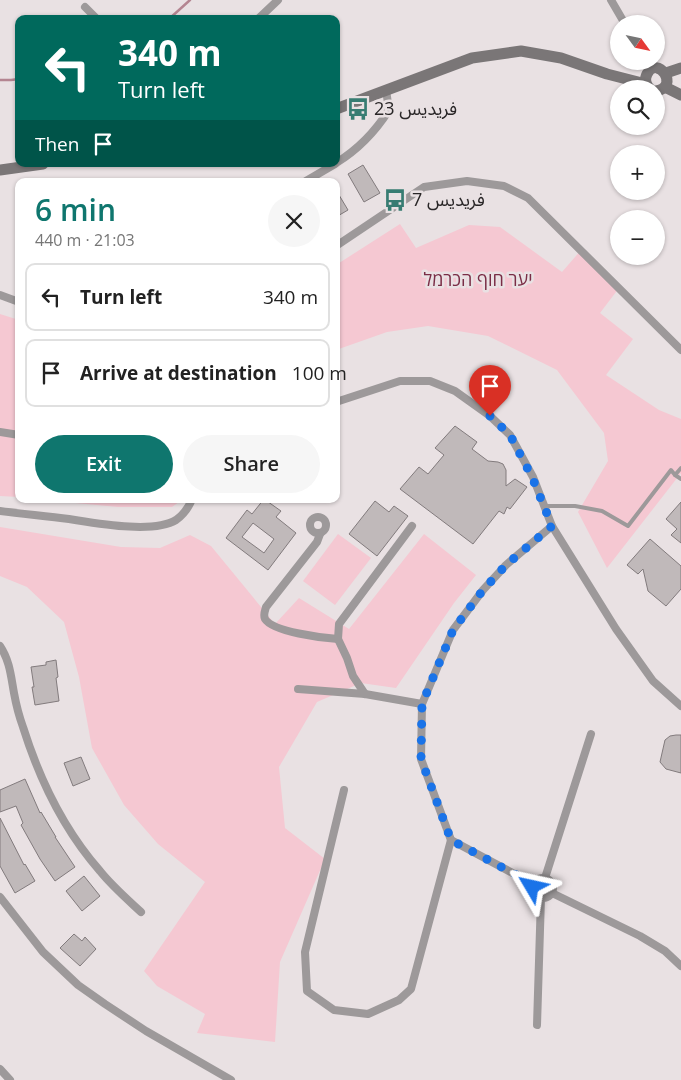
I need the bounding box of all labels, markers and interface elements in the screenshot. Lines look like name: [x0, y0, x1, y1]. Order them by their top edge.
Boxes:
north arrow: [610, 15, 665, 70]
map controls: [610, 15, 665, 265]
text: 340 m: [118, 29, 222, 76]
icon: left: [35, 35, 100, 100]
text: Turn left: [118, 74, 205, 104]
button: search: [610, 80, 665, 135]
bus stop icon: فريديس 23: [345, 96, 371, 122]
place label: فريديس 23: [374, 96, 457, 120]
icon: arrive: [89, 130, 117, 158]
text: Then: [35, 131, 79, 157]
button: +: [610, 145, 665, 200]
bus stop icon: فريديس 7: [382, 187, 408, 213]
place label: فريديس 7: [412, 187, 485, 211]
text: 6 min: [35, 189, 116, 230]
button: close: [268, 195, 320, 247]
button: −: [610, 210, 665, 265]
text: 440 m · 21:03: [35, 229, 135, 251]
park label: יער חוף הכרמל: [423, 267, 533, 291]
icon: left: [37, 283, 65, 311]
text: Turn left: [80, 284, 162, 310]
text: 340 m: [263, 284, 318, 310]
icon: arrive: [37, 359, 65, 387]
text: Arrive at destination: [80, 360, 277, 386]
text: 100 m: [292, 360, 347, 386]
pin: [469, 365, 511, 416]
icon: arrive: [476, 372, 504, 400]
button: Exit: [35, 435, 173, 493]
button: Share: [183, 435, 320, 493]
position arrow: [505, 860, 557, 912]

